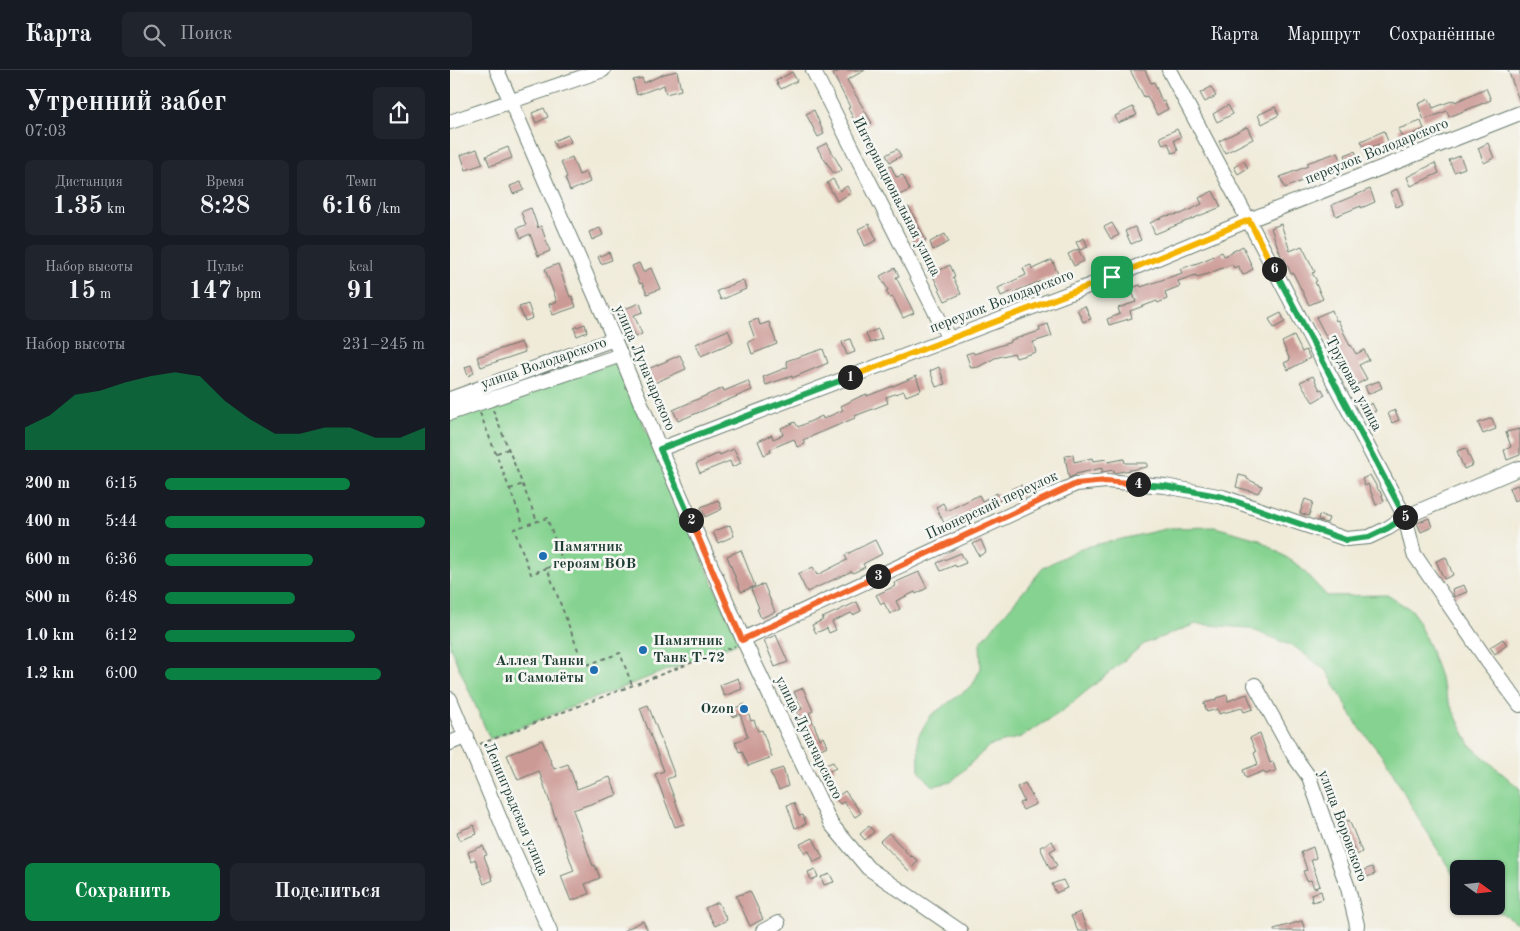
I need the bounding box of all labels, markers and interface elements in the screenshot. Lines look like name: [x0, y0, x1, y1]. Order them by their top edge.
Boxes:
search box: [122, 12, 472, 57]
icon: search: [140, 21, 168, 49]
text: Карта: [25, 23, 92, 47]
text: Поиск: [180, 25, 232, 44]
text: Карта: [1210, 26, 1259, 44]
text: Маршрут: [1287, 26, 1361, 44]
text: Сохранённые: [1389, 26, 1495, 44]
button: share: [373, 87, 425, 139]
text: Утренний забег: [25, 89, 226, 117]
street label: Интернациональная улица: [849, 115, 943, 279]
street label: переулок Володарского: [1303, 116, 1451, 188]
text: 07:03: [25, 124, 67, 140]
text: Дистанция: [55, 175, 123, 189]
text: Время: [206, 175, 244, 189]
text: Темп: [345, 175, 377, 189]
text: 1.35: [53, 194, 103, 219]
text: 8:28: [200, 194, 250, 219]
text: 6:16: [321, 194, 372, 219]
text: km: [103, 202, 125, 216]
text: /km: [372, 202, 401, 216]
pin: [1091, 256, 1133, 298]
pin: 6: [1262, 256, 1286, 282]
text: Набор высоты: [45, 260, 133, 274]
text: Пульс: [206, 260, 244, 274]
text: kcal: [349, 260, 373, 274]
text: 6: [1270, 262, 1279, 276]
icon: arrive: [1098, 263, 1126, 291]
street label: переулок Володарского: [928, 268, 1076, 336]
text: 15: [67, 279, 96, 304]
text: 147: [189, 279, 232, 304]
text: 91: [346, 279, 376, 304]
text: m: [96, 287, 111, 301]
text: bpm: [232, 287, 261, 301]
street label: улица Луначарского: [611, 303, 677, 433]
street label: Трудовая улица: [1322, 334, 1385, 434]
street label: улица Володарского: [479, 335, 609, 393]
text: Набор высоты: [25, 337, 125, 353]
text: 231–245 m: [342, 337, 425, 353]
pin: 1: [838, 364, 862, 390]
text: 1: [846, 370, 855, 384]
street label: Пионерский переулок: [924, 469, 1061, 543]
pin: 4: [1126, 472, 1150, 496]
text: 200 m: [25, 476, 70, 492]
text: 6:15: [105, 476, 137, 492]
text: 4: [1134, 477, 1143, 491]
pin: 5: [1392, 504, 1418, 530]
pin: 2: [678, 508, 704, 532]
text: 5: [1401, 510, 1410, 524]
text: 2: [687, 513, 696, 527]
text: 400 m: [25, 514, 70, 530]
text: 5:44: [105, 514, 137, 530]
place label: Памятник героям ВОВ: [553, 540, 636, 572]
marker: Памятник героям ВОВ: [537, 550, 549, 562]
text: 600 m: [25, 552, 70, 568]
text: 6:36: [105, 552, 137, 568]
pin: 3: [866, 564, 890, 588]
text: 3: [874, 569, 883, 583]
text: 800 m: [25, 590, 70, 606]
text: 6:48: [105, 590, 137, 606]
text: 1.0 km: [25, 628, 74, 644]
text: 6:12: [105, 628, 137, 644]
place label: Памятник Танк Т-72: [653, 634, 725, 666]
marker: Памятник Танк Т-72: [637, 644, 649, 656]
place label: Аллея Танки и Самолёты: [495, 654, 584, 686]
marker: Аллея Танки и Самолёты: [588, 664, 600, 676]
text: 1.2 km: [25, 666, 74, 682]
text: 6:00: [105, 666, 137, 682]
street label: улица Луначарского: [772, 674, 844, 802]
place label: Ozon: [701, 702, 734, 717]
marker: Ozon: [738, 703, 750, 715]
street label: Ленинградская улица: [480, 740, 550, 879]
street label: улица Воровского: [1315, 768, 1369, 884]
north arrow: [1450, 860, 1505, 915]
map controls: [1450, 860, 1505, 915]
button: Сохранить: [25, 863, 220, 921]
button: Поделиться: [230, 863, 425, 921]

